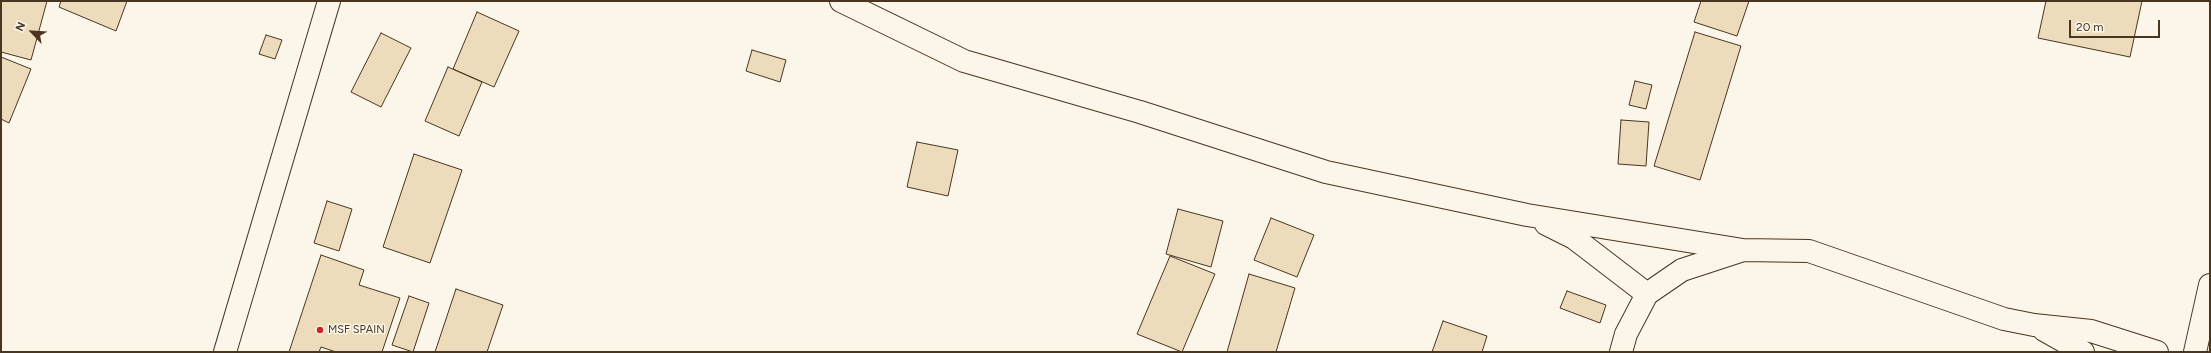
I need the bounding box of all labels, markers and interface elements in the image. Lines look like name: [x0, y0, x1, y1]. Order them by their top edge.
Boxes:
north arrow: [12, 12, 52, 52]
scale bar: [2071, 12, 2162, 38]
text: N: [13, 20, 28, 33]
text: 20 m: [2076, 20, 2104, 34]
place label: MSF SPAIN: [328, 323, 385, 337]
marker: MSF SPAIN: [315, 325, 325, 335]

